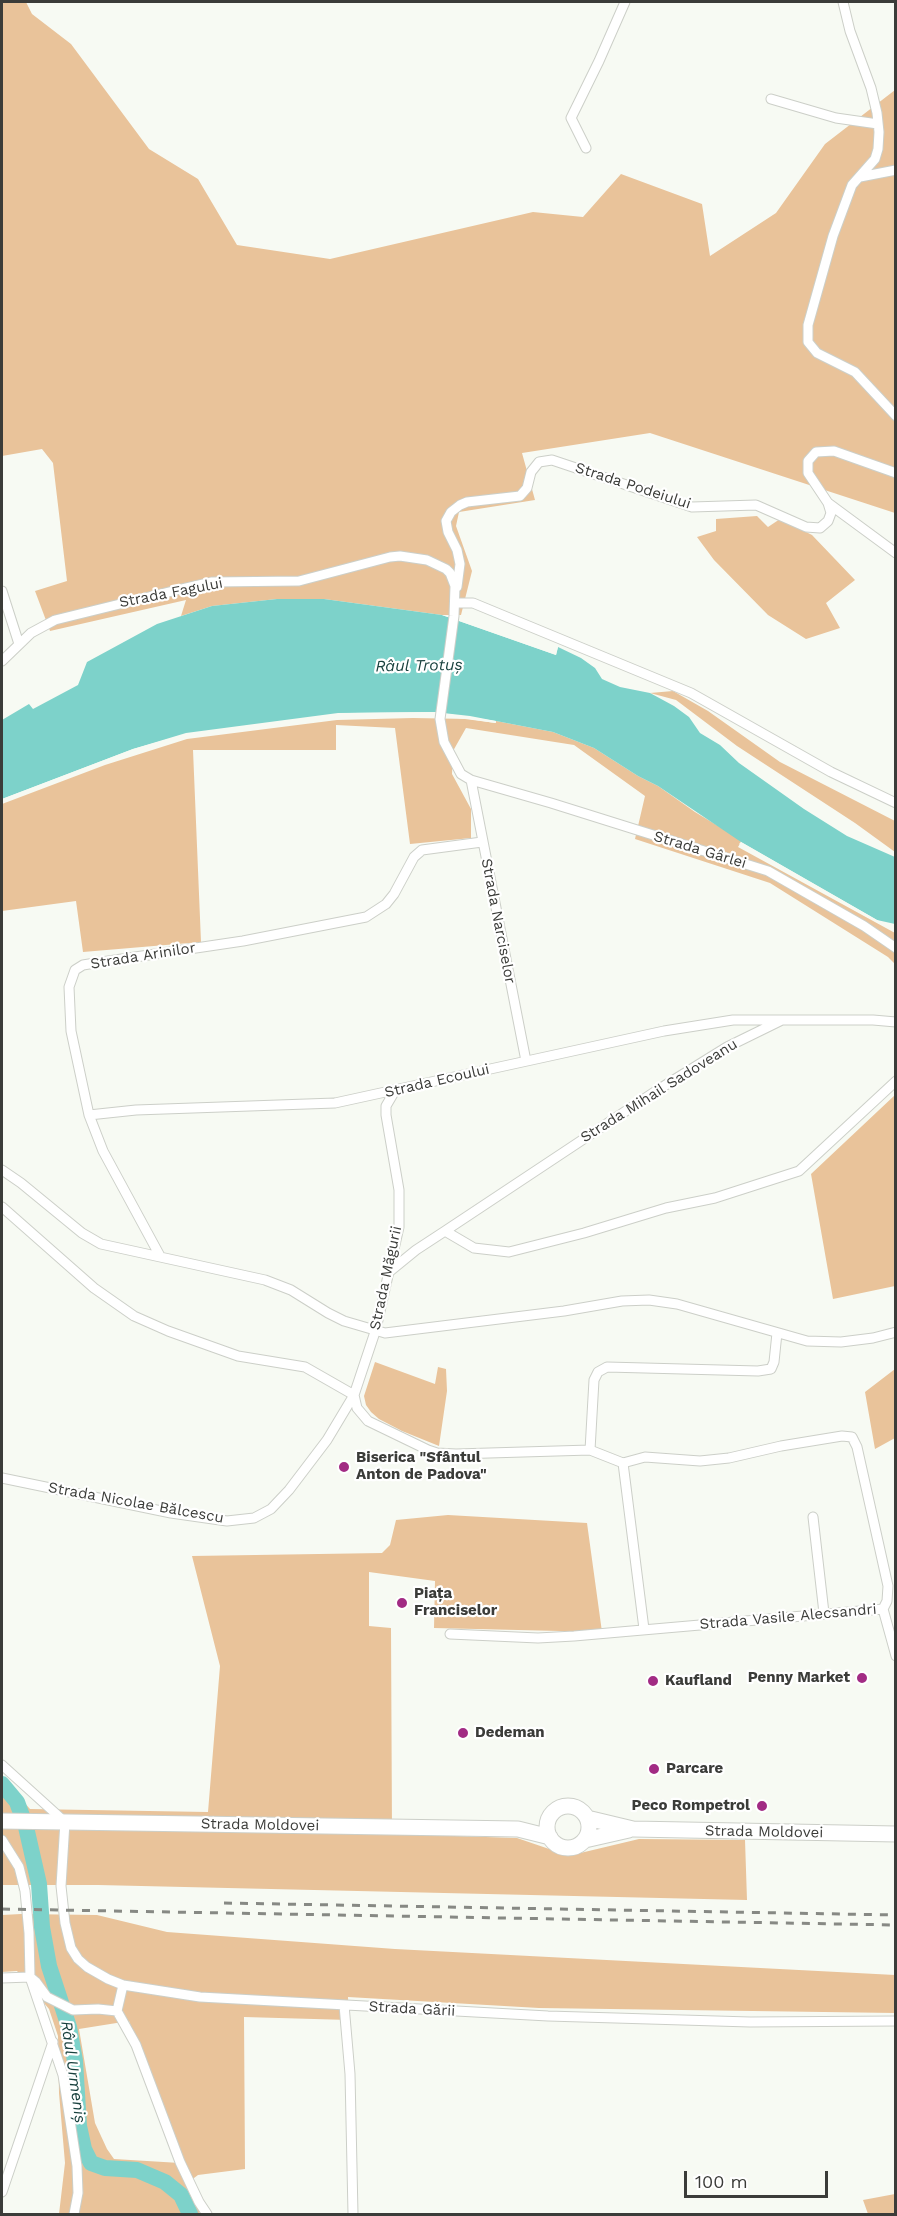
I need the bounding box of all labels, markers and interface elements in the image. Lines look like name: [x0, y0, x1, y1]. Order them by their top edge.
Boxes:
street label: Strada Podeiului: [573, 459, 693, 513]
street label: Strada Fagului: [118, 574, 224, 612]
water label: Râul Trotuș: [375, 656, 463, 676]
street label: Strada Gârlei: [651, 827, 749, 873]
street label: Strada Narciselor: [477, 857, 519, 985]
street label: Strada Arinilor: [89, 939, 197, 973]
street label: Strada Mihail Sadoveanu: [577, 1035, 741, 1147]
street label: Strada Ecoului: [383, 1060, 491, 1102]
street label: Strada Măgurii: [366, 1224, 406, 1332]
place label: Biserica "Sfântul Anton de Padova": [356, 1449, 487, 1484]
marker: Biserica "Sfântul Anton de Padova": [337, 1460, 351, 1474]
street label: Strada Nicolae Bălcescu: [47, 1479, 225, 1527]
place label: Piața Franciselor: [414, 1585, 497, 1620]
marker: Piața Franciselor: [395, 1596, 409, 1610]
street label: Strada Vasile Alecsandri: [699, 1600, 877, 1634]
place label: Penny Market: [748, 1669, 850, 1687]
marker: Penny Market: [855, 1671, 869, 1685]
place label: Kaufland: [665, 1672, 732, 1690]
marker: Kaufland: [646, 1674, 660, 1688]
place label: Dedeman: [475, 1724, 545, 1742]
marker: Dedeman: [456, 1726, 470, 1740]
place label: Parcare: [666, 1760, 723, 1778]
marker: Parcare: [647, 1762, 661, 1776]
place label: Peco Rompetrol: [632, 1797, 750, 1815]
marker: Peco Rompetrol: [755, 1799, 769, 1813]
street label: Strada Moldovei: [201, 1815, 319, 1835]
street label: Strada Moldovei: [705, 1822, 823, 1842]
street label: Strada Gării: [368, 1998, 456, 2020]
water label: Râul Urmeniș: [56, 2020, 90, 2124]
scale bar: [687, 2159, 831, 2197]
text: 100 m: [695, 2171, 748, 2192]

